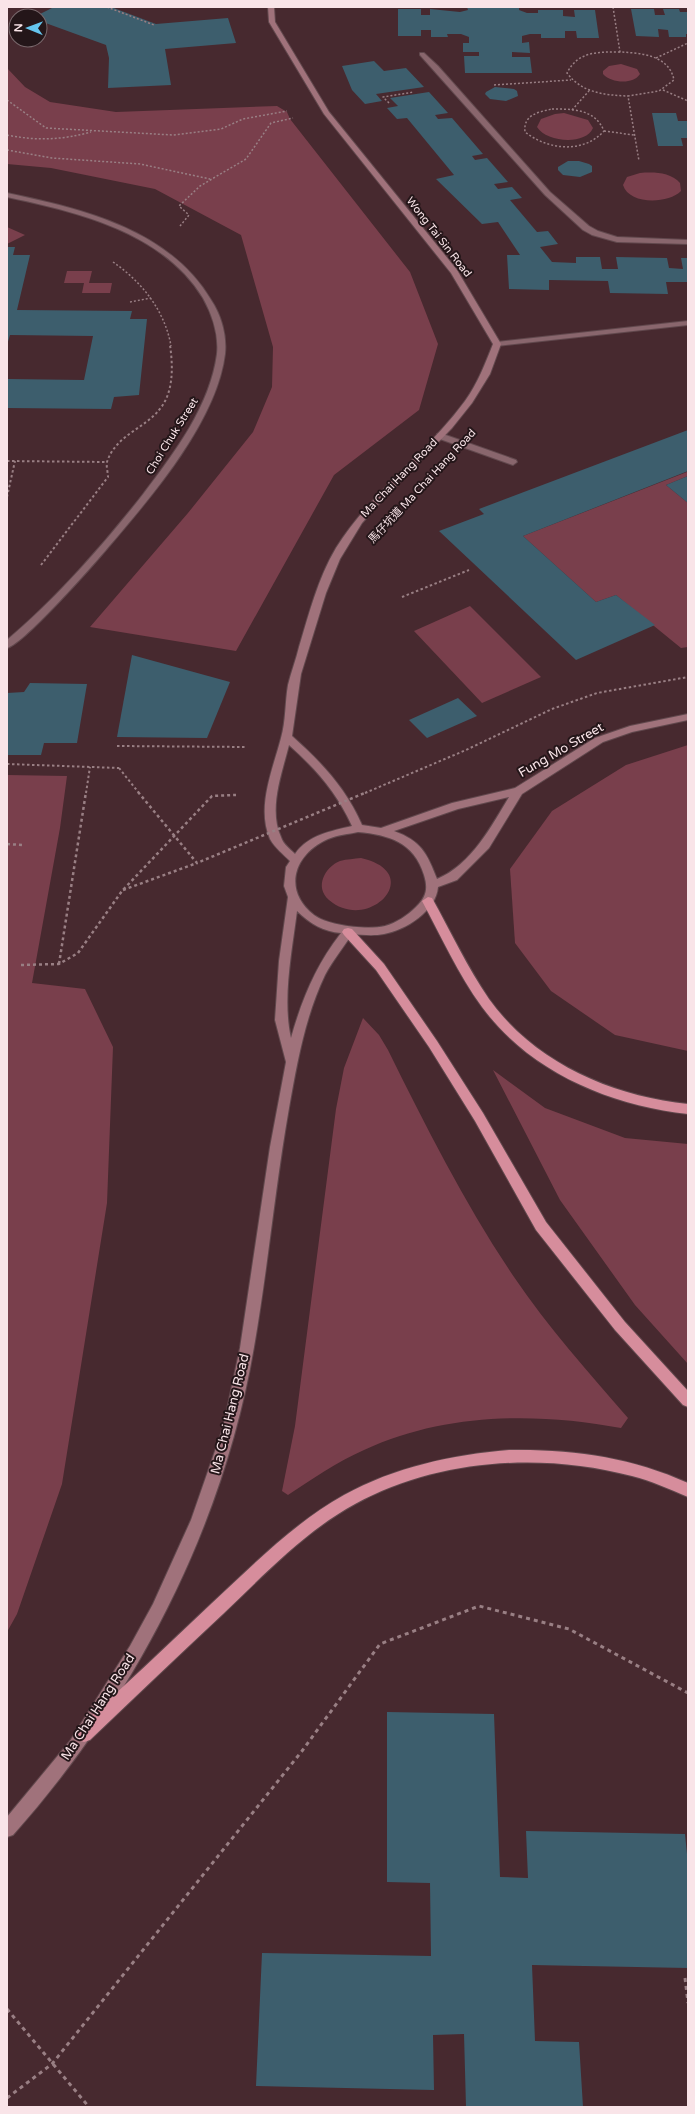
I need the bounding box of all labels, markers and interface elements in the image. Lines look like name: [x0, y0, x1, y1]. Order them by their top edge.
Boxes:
north arrow: [8, 8, 48, 48]
text: N: [12, 23, 25, 32]
street label: Wong Tai Sin Road: [404, 194, 474, 280]
street label: Choi Chuk Street: [143, 395, 201, 477]
street label: 馬仔坑道 Ma Chai Hang Road: [366, 426, 478, 546]
street label: Ma Chai Hang Road: [358, 436, 440, 520]
street label: Fung Mo Street: [516, 719, 606, 781]
street label: Ma Chai Hang Road: [207, 1352, 253, 1476]
street label: Ma Chai Hang Road: [58, 1651, 138, 1763]

